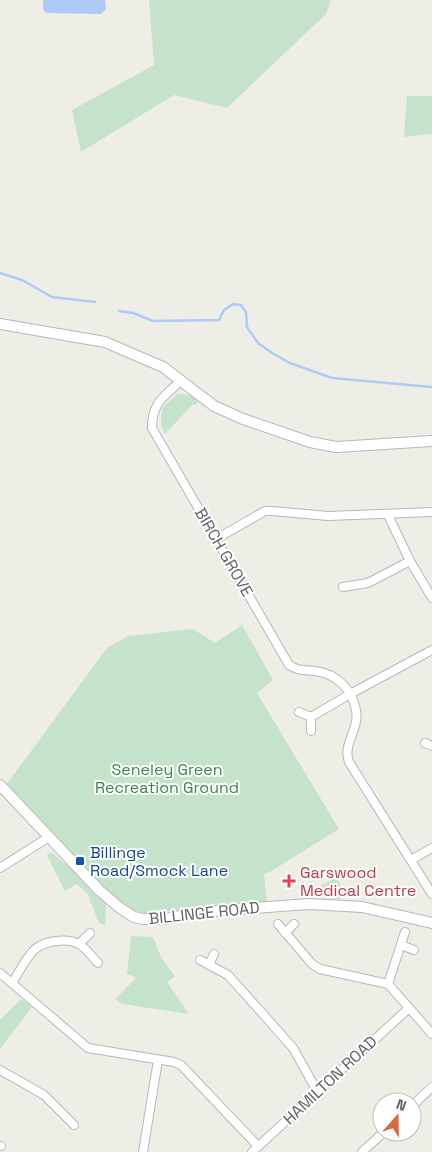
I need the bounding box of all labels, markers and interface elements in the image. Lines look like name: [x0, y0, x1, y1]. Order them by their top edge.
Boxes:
street label: BIRCH GROVE: [190, 504, 258, 600]
park label: Seneley Green Recreation Ground: [95, 759, 239, 798]
place label: Billinge Road/Smock Lane: [90, 842, 228, 881]
marker: Billinge Road/Smock Lane: [74, 855, 86, 867]
place label: Garswood Medical Centre: [300, 862, 416, 901]
marker: Garswood Medical Centre: [282, 874, 296, 888]
street label: BILLINGE ROAD: [147, 897, 261, 929]
street label: HAMILTON ROAD: [278, 1031, 382, 1129]
north arrow: [372, 1092, 422, 1142]
text: N: [394, 1095, 409, 1115]

